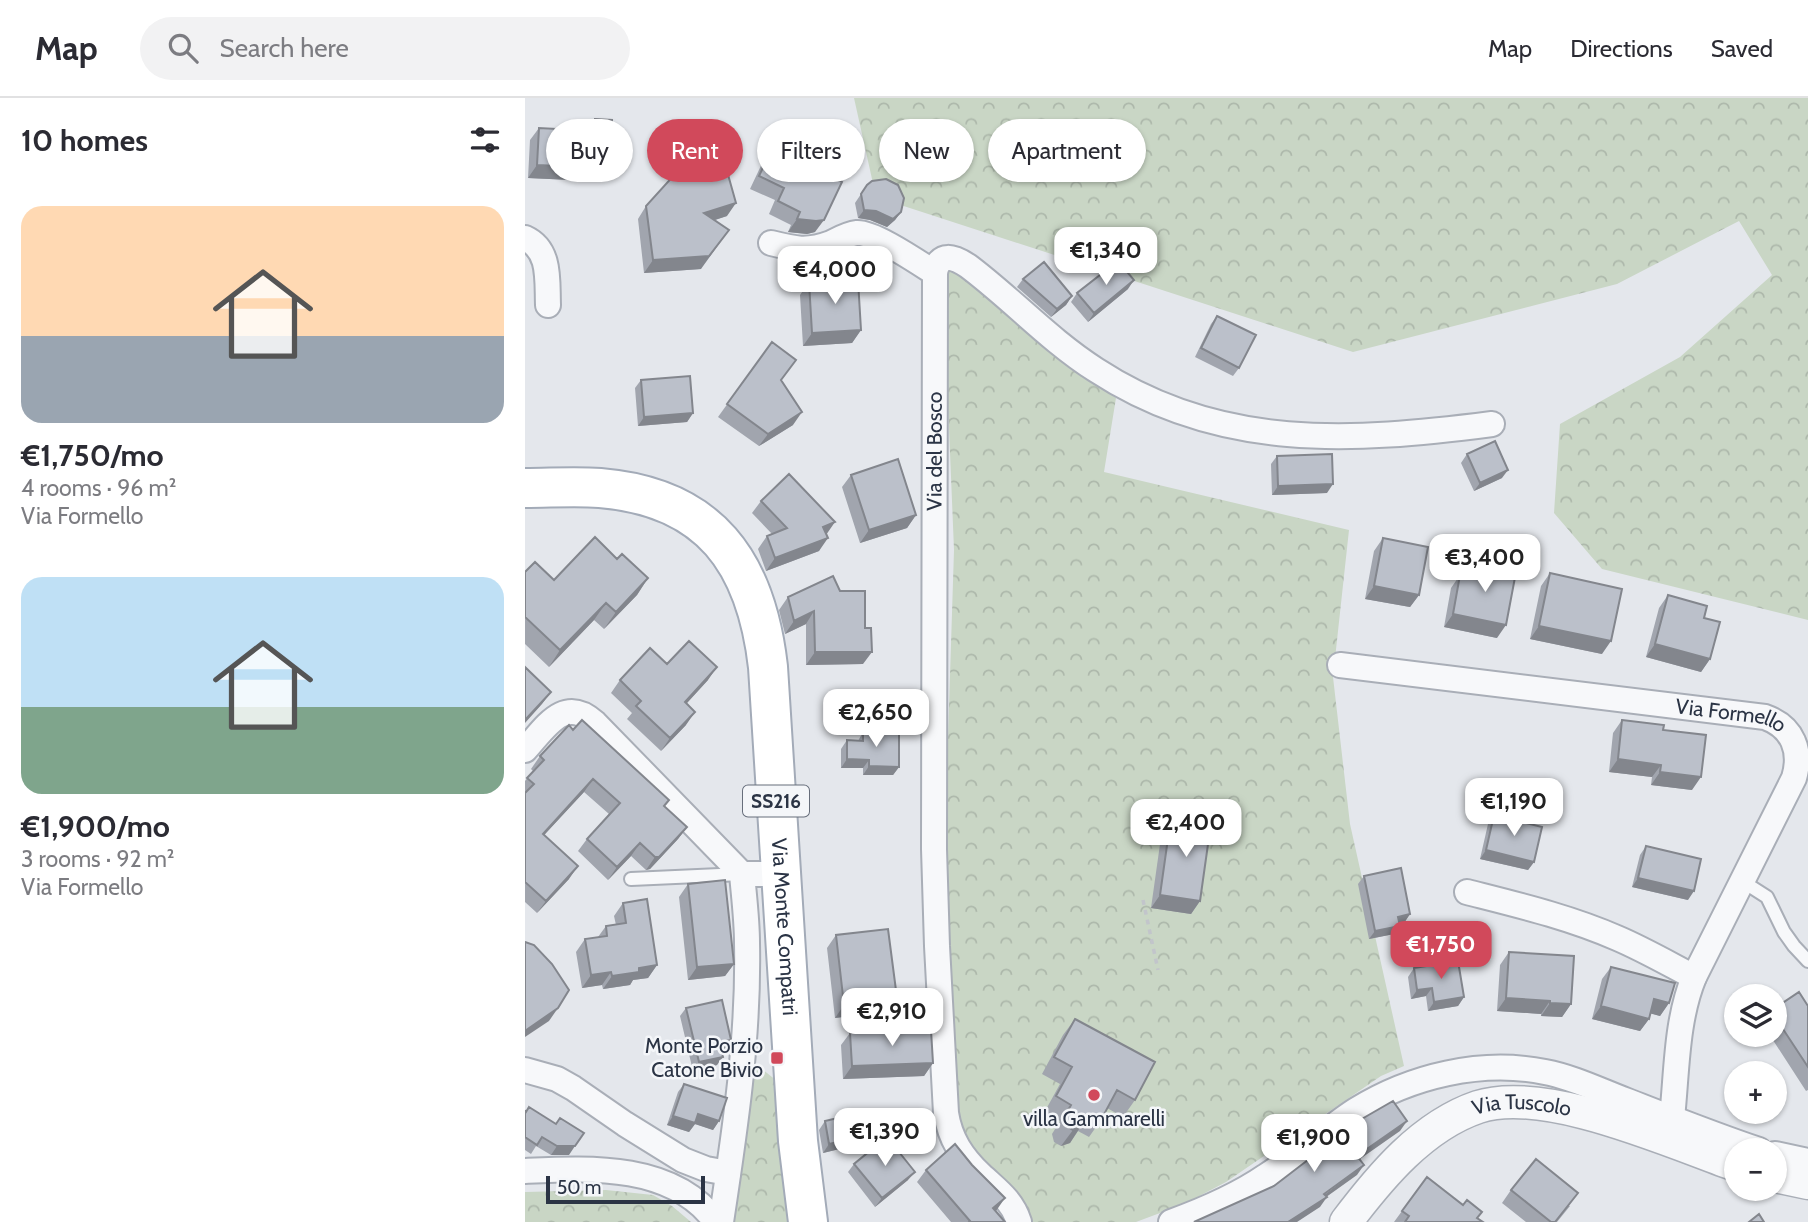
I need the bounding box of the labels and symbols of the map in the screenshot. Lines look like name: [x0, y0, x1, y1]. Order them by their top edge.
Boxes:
pin: €1,340: [1049, 228, 1163, 287]
pin: €4,000: [778, 246, 892, 306]
street label: Via del Bosco: [922, 392, 947, 511]
pin: €3,400: [1428, 534, 1542, 594]
pin: €2,650: [819, 690, 933, 749]
street label: Via Formello: [1674, 693, 1792, 737]
pin: €1,190: [1457, 778, 1571, 838]
road number: SS216: [743, 786, 809, 816]
pin: €2,400: [1129, 800, 1243, 859]
street label: Via Monte Compatri: [767, 837, 803, 1016]
pin: €1,750: [1384, 922, 1498, 981]
pin: €2,910: [835, 988, 949, 1048]
place label: Monte Porzio Catone Bivio: [645, 1033, 763, 1082]
marker: Monte Porzio Catone Bivio: [769, 1050, 785, 1066]
marker: villa Gammarelli: [1086, 1087, 1102, 1103]
street label: Via Tuscolo: [1469, 1089, 1574, 1121]
place label: villa Gammarelli: [1023, 1106, 1165, 1131]
pin: €1,390: [828, 1108, 942, 1168]
pin: €1,900: [1257, 1114, 1371, 1174]
scale bar: [546, 1173, 705, 1205]

